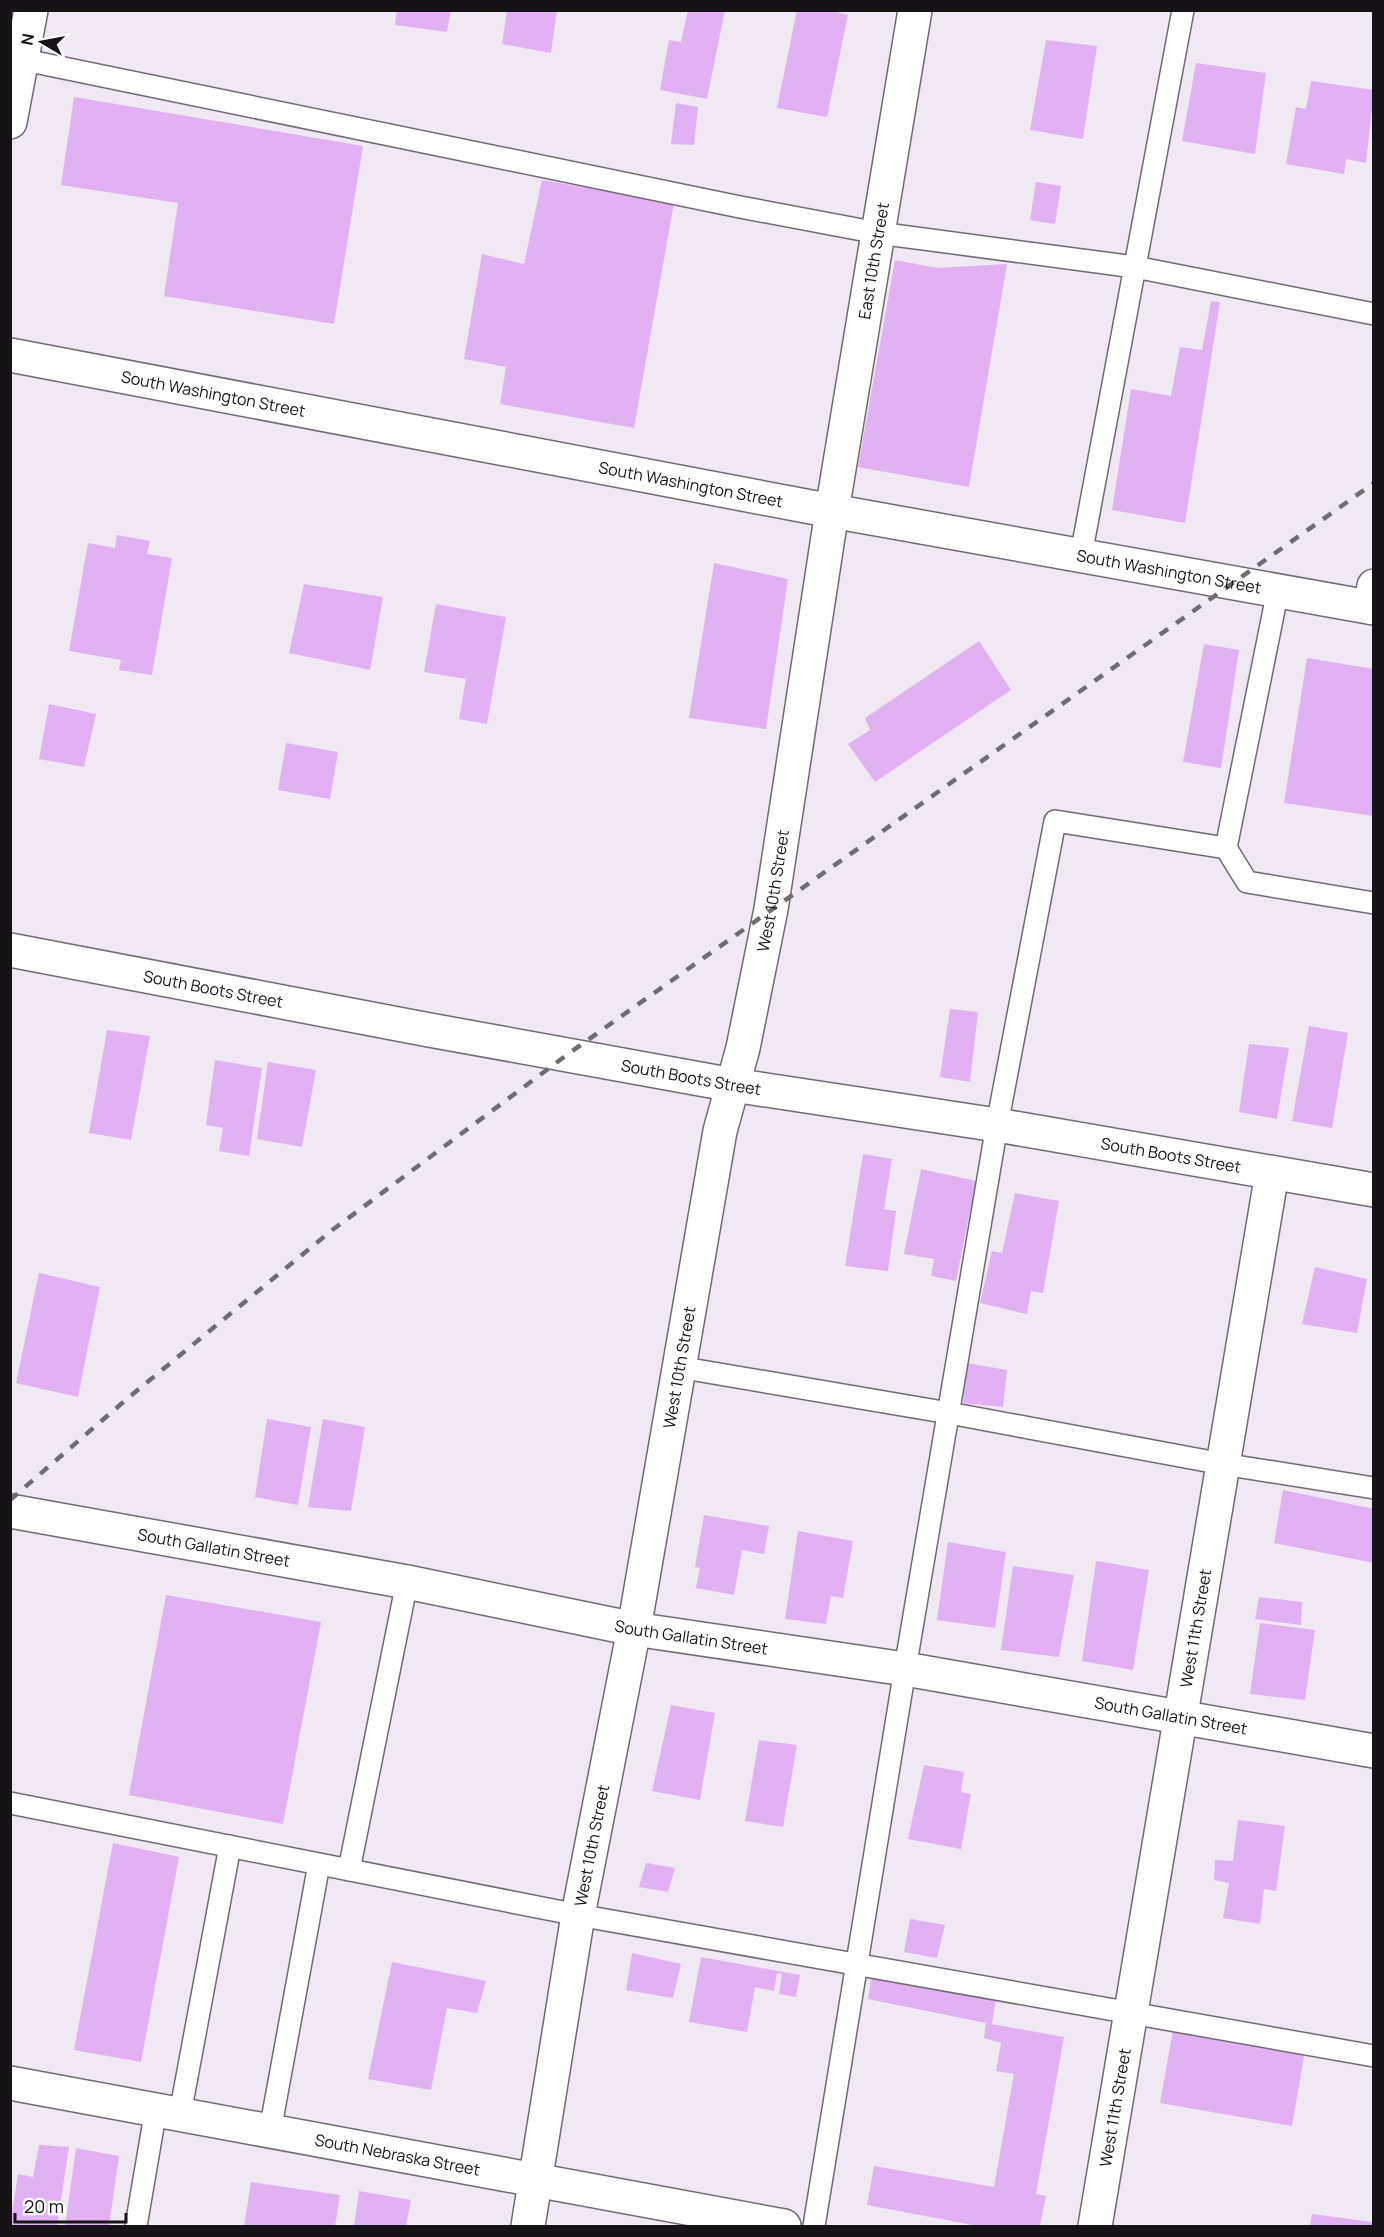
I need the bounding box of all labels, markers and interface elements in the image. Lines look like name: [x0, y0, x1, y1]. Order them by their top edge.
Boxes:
north arrow: [12, 12, 72, 72]
text: N: [15, 32, 39, 47]
street label: East 10th Street: [853, 201, 894, 321]
street label: South Washington Street: [119, 365, 307, 422]
street label: South Washington Street: [597, 456, 785, 512]
street label: South Washington Street: [1075, 544, 1263, 599]
street label: West 10th Street: [752, 828, 794, 954]
street label: South Boots Street: [142, 965, 285, 1013]
street label: South Boots Street: [619, 1054, 763, 1100]
street label: South Boots Street: [1099, 1132, 1243, 1178]
street label: West 10th Street: [658, 1305, 701, 1430]
street label: South Gallatin Street: [136, 1523, 292, 1572]
street label: West 11th Street: [1175, 1567, 1216, 1689]
street label: South Gallatin Street: [613, 1614, 769, 1660]
street label: South Gallatin Street: [1093, 1691, 1249, 1740]
street label: West 10th Street: [569, 1783, 614, 1908]
street label: West 11th Street: [1094, 2047, 1136, 2169]
street label: South Nebraska Street: [313, 2129, 482, 2181]
scale bar: [15, 2186, 126, 2224]
text: 20 m: [24, 2194, 64, 2218]

